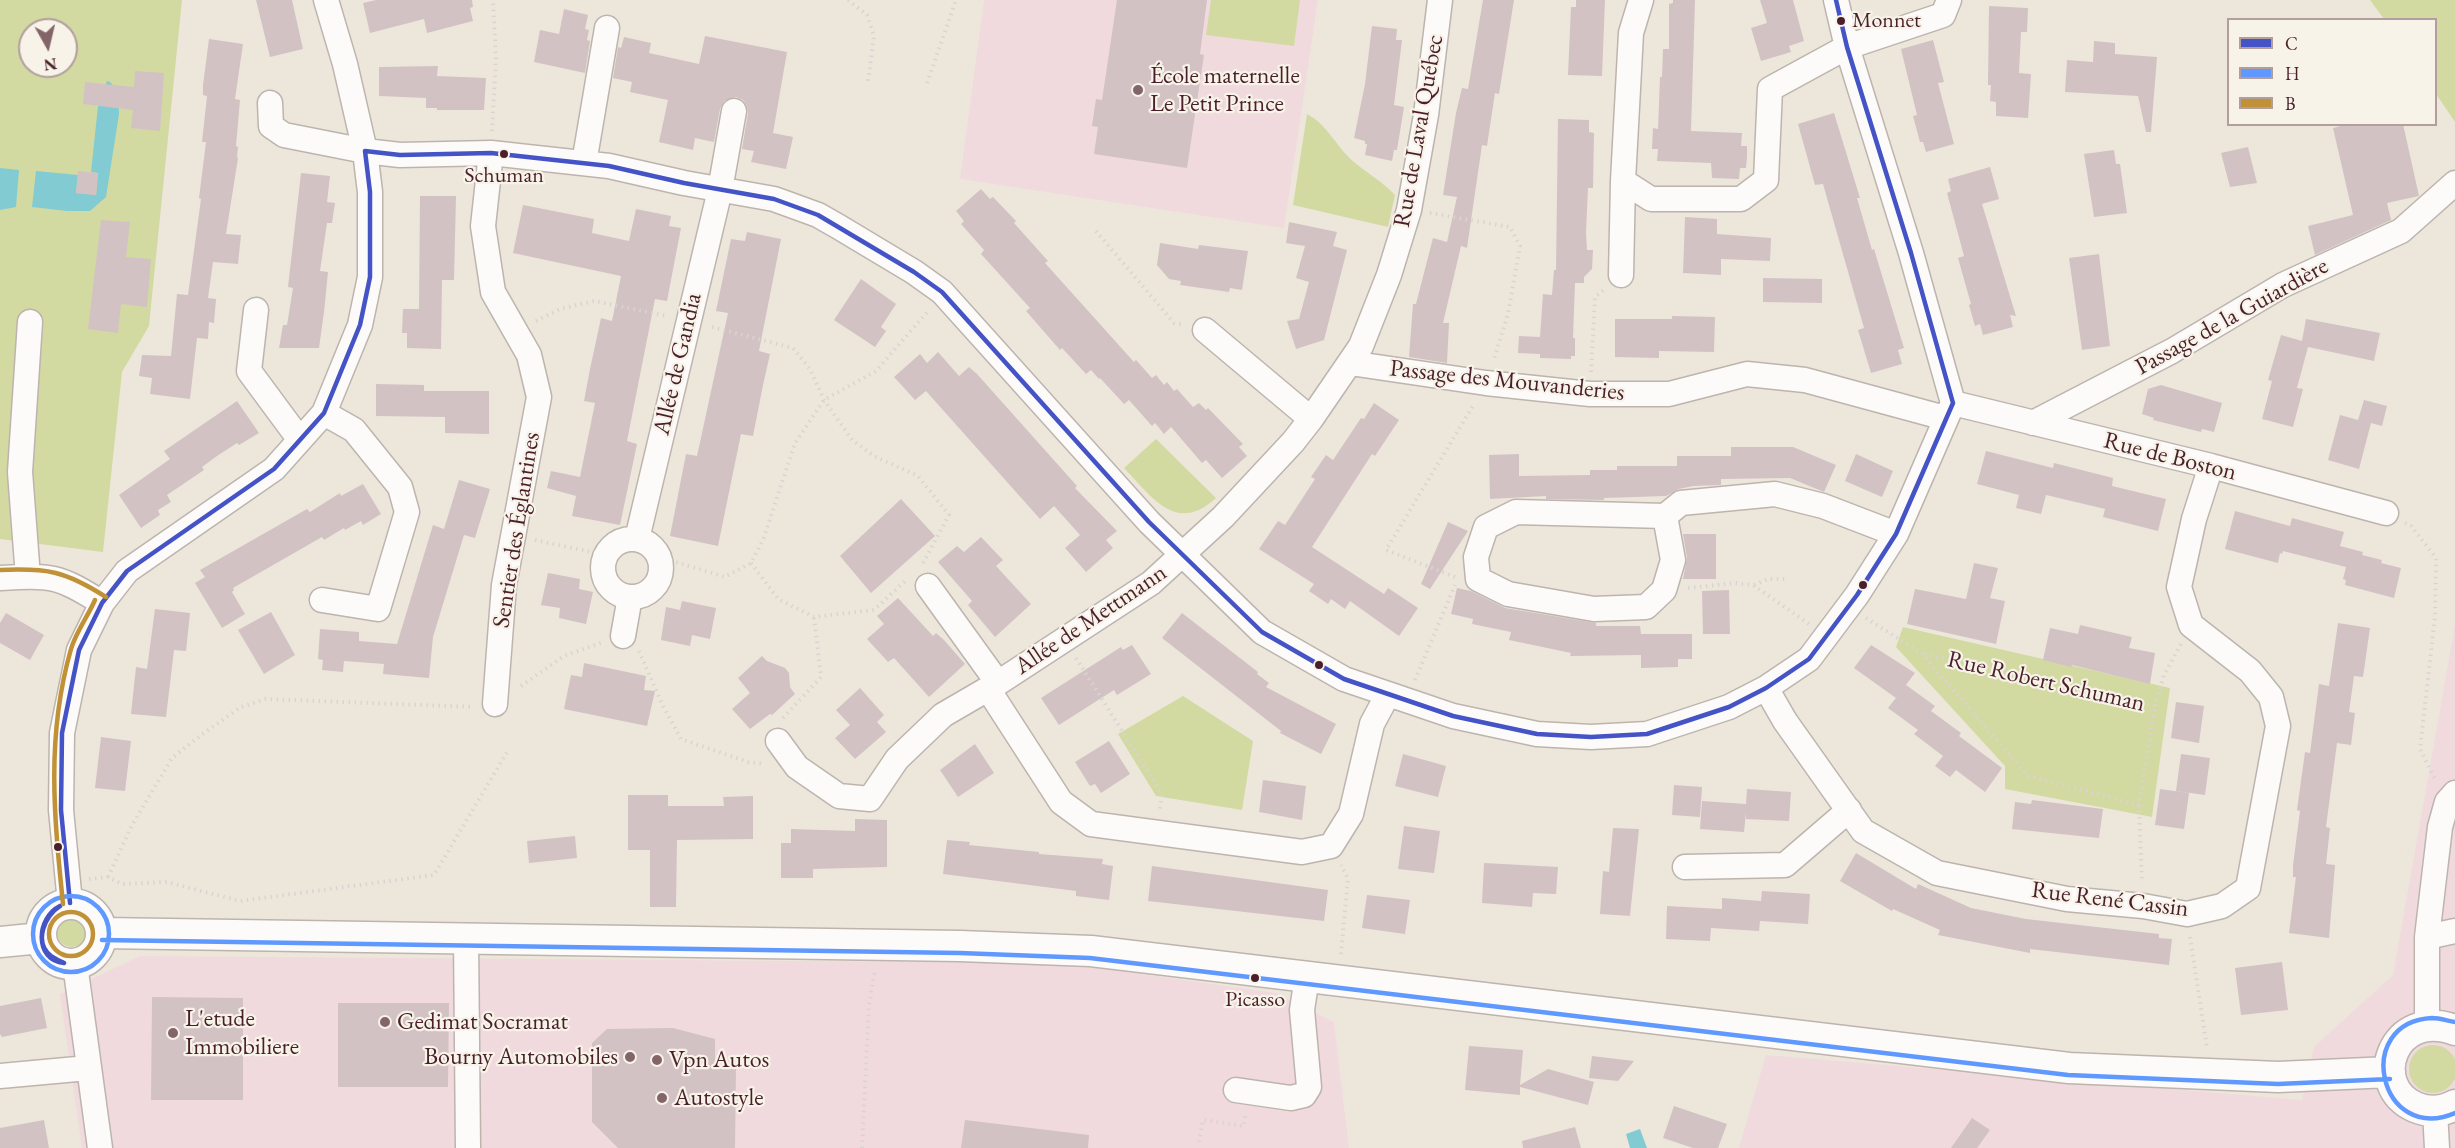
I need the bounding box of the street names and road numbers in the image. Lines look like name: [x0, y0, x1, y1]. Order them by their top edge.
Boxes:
street label: Rue de Laval Québec: [1388, 32, 1450, 230]
street label: Passage de la Guiardière: [2131, 252, 2333, 382]
street label: Allée de Gandia: [648, 290, 708, 438]
street label: Passage des Mouvanderies: [1388, 354, 1626, 408]
street label: Rue de Boston: [2101, 427, 2239, 487]
street label: Sentier des Églantines: [487, 430, 547, 630]
street label: Allée de Mettmann: [1010, 559, 1172, 681]
street label: Rue Robert Schuman: [1944, 645, 2148, 719]
street label: Rue René Cassin: [2030, 876, 2190, 924]

